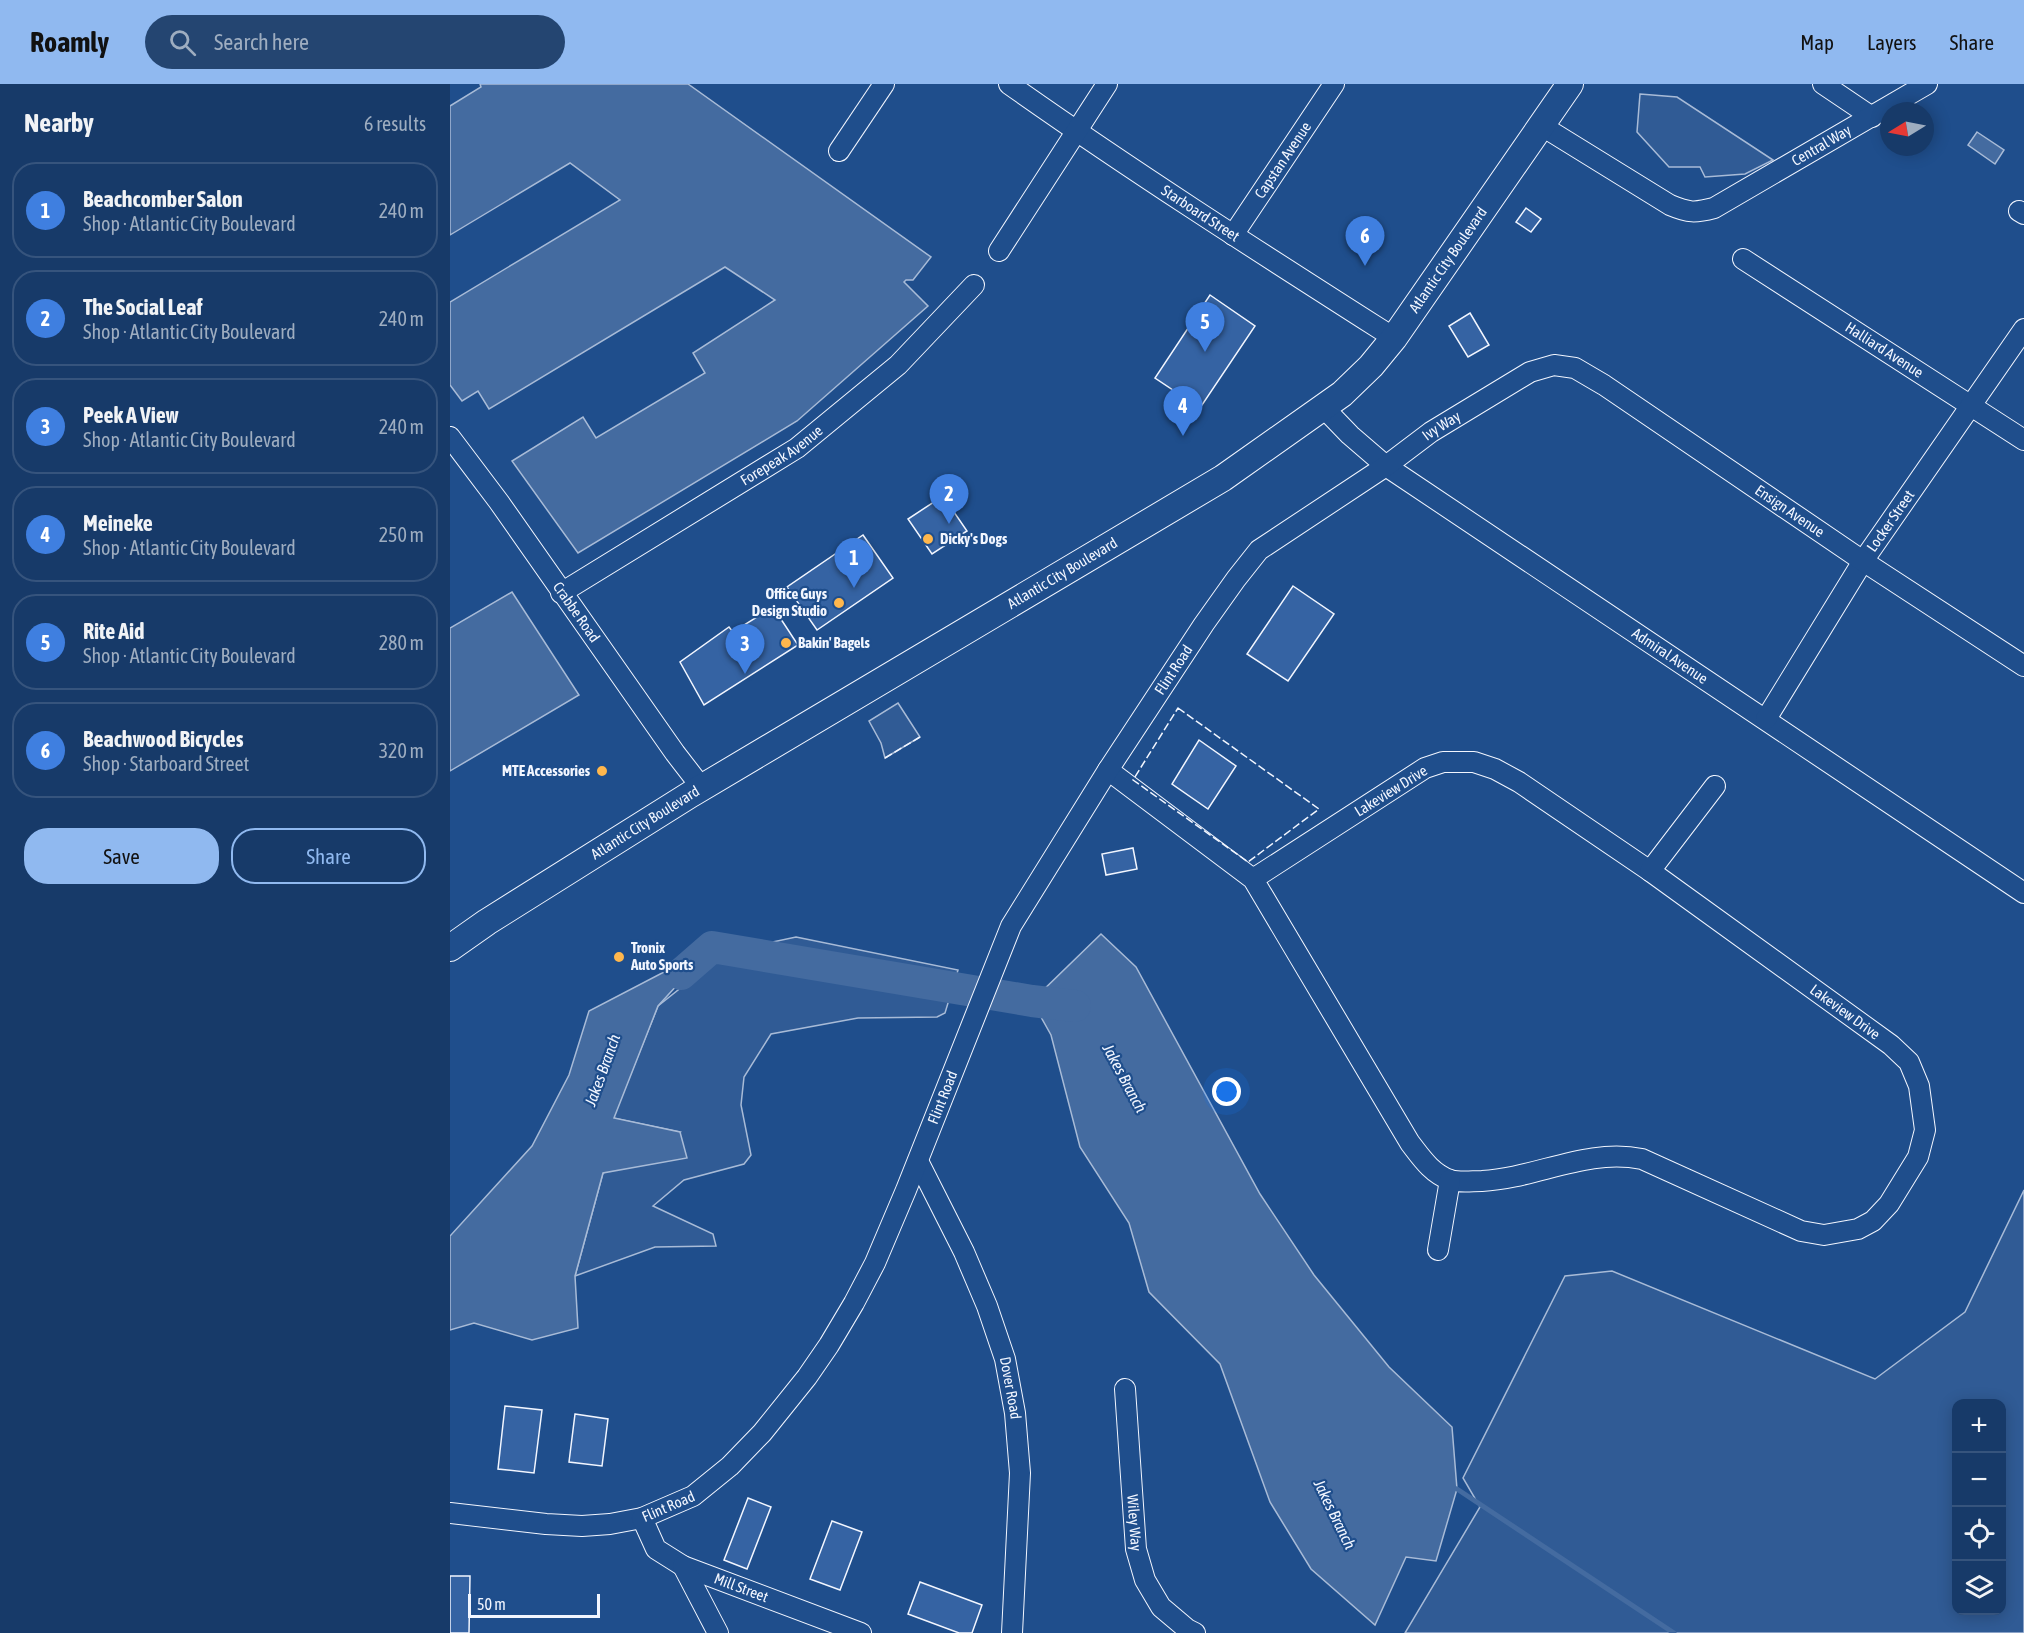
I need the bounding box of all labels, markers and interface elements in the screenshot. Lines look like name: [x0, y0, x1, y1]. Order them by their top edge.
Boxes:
search box: [145, 15, 565, 69]
text: Roamly: [30, 26, 109, 58]
icon: search: [166, 26, 199, 59]
text: Search here: [214, 29, 309, 55]
text: Map: [1800, 30, 1834, 54]
text: Layers: [1867, 30, 1917, 54]
text: Share: [1950, 30, 1994, 54]
north arrow: [1880, 102, 1934, 156]
text: Nearby: [24, 108, 94, 138]
text: 6 results: [364, 112, 426, 135]
street label: Capstan Avenue: [1251, 118, 1314, 201]
street label: Central Way: [1788, 121, 1854, 169]
street label: Starboard Street: [1158, 181, 1243, 245]
text: Beachcomber Salon: [83, 186, 243, 212]
text: 1: [41, 199, 50, 222]
text: 240 m: [379, 199, 424, 222]
street label: Atlantic City Boulevard: [1405, 204, 1490, 316]
text: Shop · Atlantic City Boulevard: [83, 212, 296, 235]
pin: 6: [1346, 216, 1384, 266]
text: The Social Leaf: [83, 294, 203, 320]
pin: 5: [1186, 302, 1224, 352]
text: 2: [41, 307, 50, 330]
text: 240 m: [379, 307, 424, 330]
street label: Halliard Avenue: [1842, 318, 1927, 381]
text: Shop · Atlantic City Boulevard: [83, 320, 296, 343]
pin: 4: [1164, 386, 1202, 436]
text: Peek A View: [83, 402, 179, 428]
street label: Ivy Way: [1418, 407, 1463, 444]
text: 3: [41, 415, 50, 438]
text: 240 m: [379, 415, 424, 438]
street label: Forepeak Avenue: [737, 421, 826, 489]
text: Shop · Atlantic City Boulevard: [83, 428, 296, 451]
pin: 2: [930, 474, 968, 524]
street label: Ensign Avenue: [1752, 481, 1828, 540]
street label: Locker Street: [1863, 487, 1918, 555]
text: Meineke: [83, 510, 153, 536]
text: 4: [41, 523, 50, 546]
text: 250 m: [379, 523, 424, 546]
place label: Dicky's Dogs: [940, 530, 1008, 547]
marker: Dicky's Dogs: [921, 532, 935, 546]
street label: Atlantic City Boulevard: [1004, 534, 1120, 612]
text: Shop · Atlantic City Boulevard: [83, 536, 296, 559]
pin: 1: [834, 538, 874, 588]
street label: Crabbe Road: [550, 579, 604, 645]
place label: Office Guys Design Studio: [752, 585, 828, 619]
marker: Office Guys Design Studio: [832, 596, 846, 610]
text: Rite Aid: [83, 618, 144, 644]
pin: 3: [726, 624, 764, 674]
street label: Admiral Avenue: [1629, 624, 1711, 687]
text: 5: [41, 631, 50, 654]
text: 280 m: [379, 631, 424, 654]
place label: Bakin' Bagels: [798, 634, 871, 651]
marker: Bakin' Bagels: [779, 636, 793, 650]
street label: Flint Road: [1151, 642, 1196, 698]
text: Shop · Atlantic City Boulevard: [83, 644, 296, 667]
text: Beachwood Bicycles: [83, 726, 243, 752]
text: 6: [41, 739, 50, 762]
text: 320 m: [379, 739, 424, 762]
text: Shop · Starboard Street: [83, 752, 249, 775]
street label: Lakeview Drive: [1351, 761, 1430, 820]
place label: MTE Accessories: [502, 762, 591, 779]
marker: MTE Accessories: [595, 764, 609, 778]
street label: Atlantic City Boulevard: [588, 782, 702, 863]
button: Save: [24, 828, 219, 884]
button: Share: [231, 828, 426, 884]
place label: Tronix Auto Sports: [630, 939, 694, 973]
marker: Tronix Auto Sports: [612, 950, 626, 964]
street label: Lakeview Drive: [1807, 981, 1884, 1043]
water label: Jakes Branch: [580, 1031, 623, 1109]
water label: Jakes Branch: [1099, 1040, 1151, 1116]
street label: Flint Road: [924, 1068, 961, 1126]
your location: [1212, 1077, 1241, 1106]
street label: Dover Road: [997, 1355, 1024, 1420]
map controls: [1952, 1399, 2006, 1615]
button: +: [1952, 1399, 2006, 1453]
button: −: [1952, 1453, 2006, 1507]
water label: Jakes Branch: [1310, 1475, 1360, 1552]
street label: Flint Road: [639, 1487, 697, 1525]
street label: Wiley Way: [1124, 1494, 1145, 1552]
button: locate: [1952, 1507, 2006, 1561]
button: layers: [1952, 1561, 2006, 1615]
street label: Mill Street: [712, 1569, 771, 1605]
scale bar: [468, 1591, 600, 1618]
text: 50 m: [477, 1595, 506, 1613]

